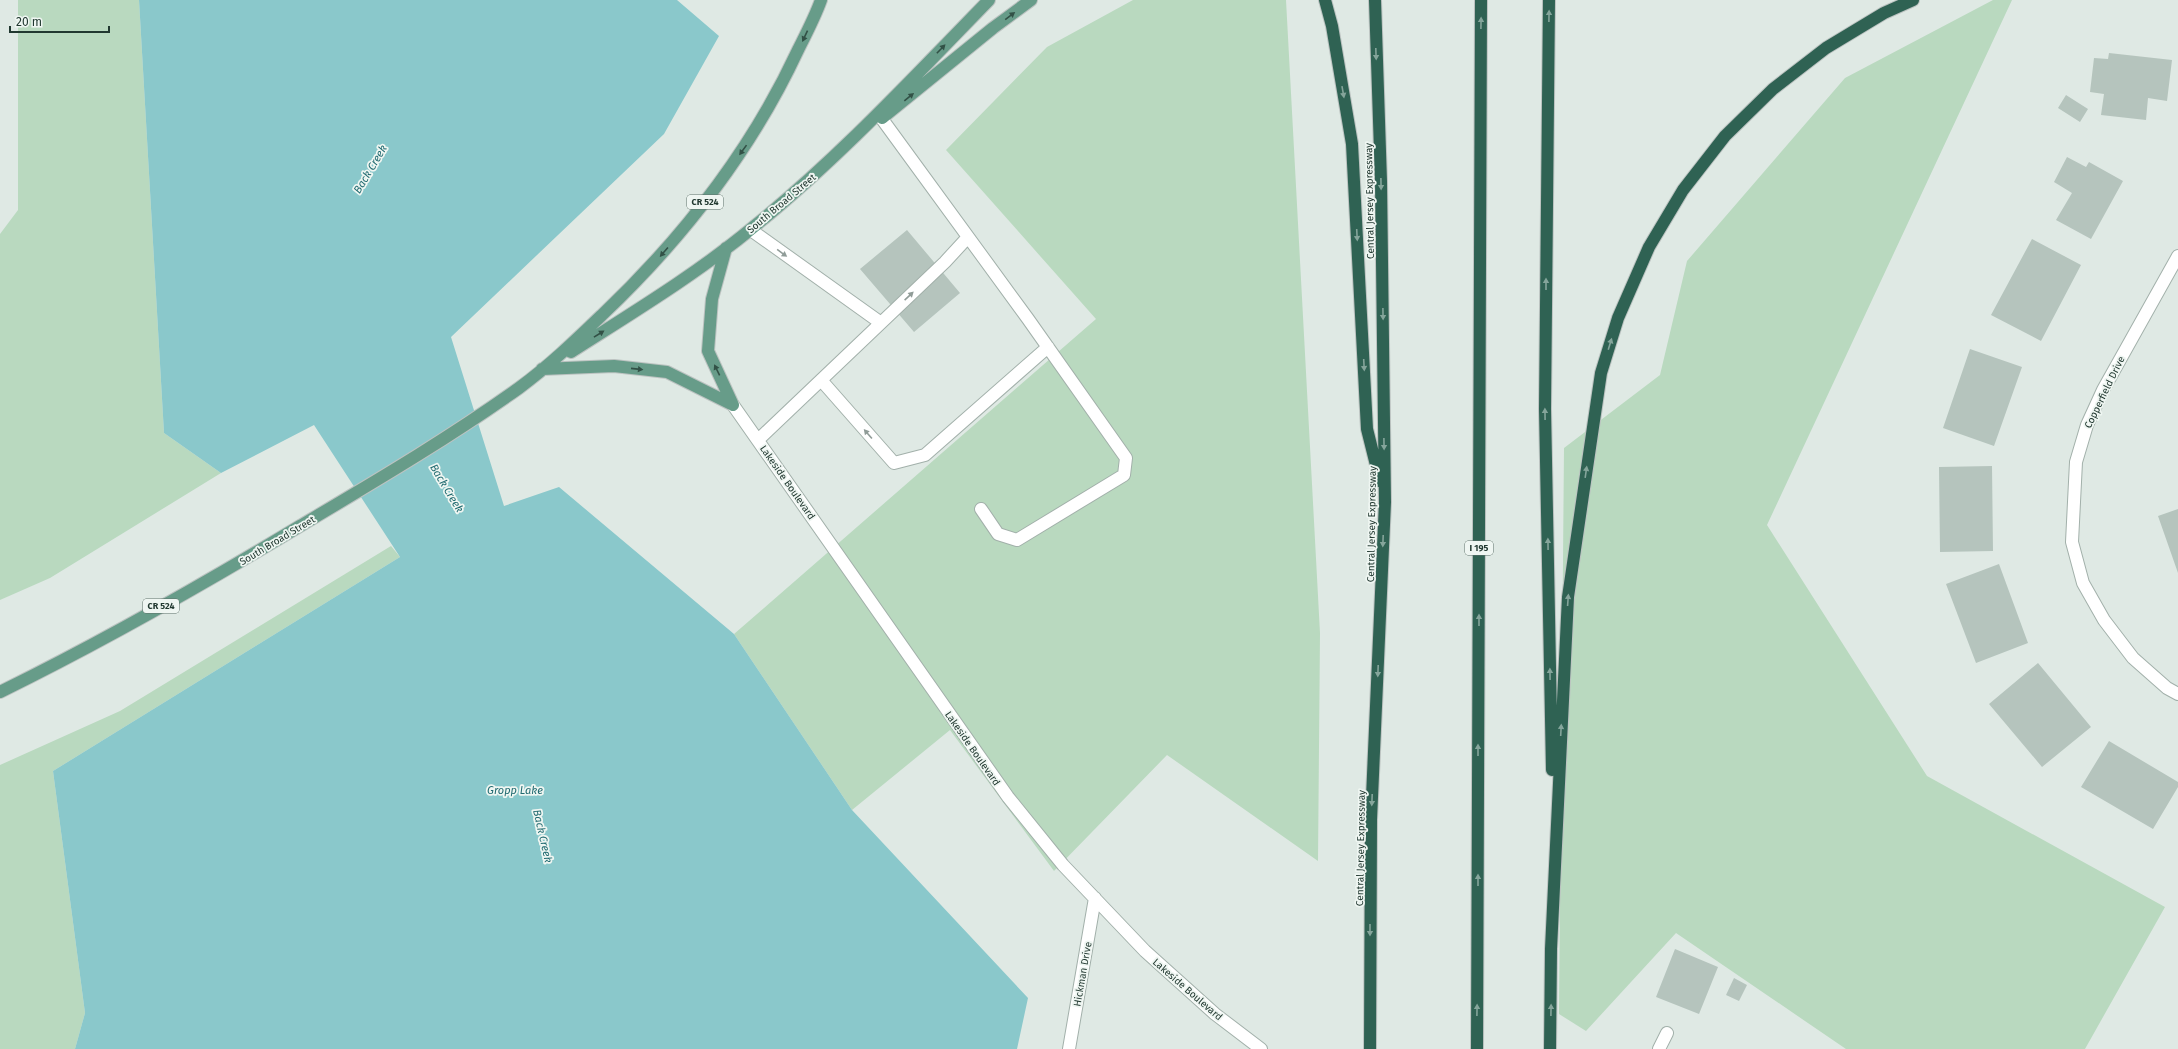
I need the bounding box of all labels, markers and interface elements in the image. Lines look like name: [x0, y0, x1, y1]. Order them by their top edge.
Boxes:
scale bar: [10, 8, 109, 34]
one-way arrow: [1546, 9, 1552, 22]
one-way arrow: [1005, 12, 1015, 20]
text: 20 m: [16, 15, 42, 29]
one-way arrow: [1478, 16, 1484, 29]
one-way arrow: [802, 30, 808, 41]
one-way arrow: [936, 44, 946, 54]
one-way arrow: [1373, 48, 1380, 60]
one-way arrow: [1341, 86, 1347, 98]
one-way arrow: [903, 93, 914, 101]
water label: Back Creek: [351, 143, 390, 196]
street label: Central Jersey Expressway: [1363, 143, 1377, 259]
one-way arrow: [739, 144, 747, 155]
street label: South Broad Street: [745, 171, 819, 236]
one-way arrow: [1378, 178, 1385, 190]
road number: CR 524: [687, 195, 723, 209]
one-way arrow: [1354, 229, 1361, 241]
one-way arrow: [659, 247, 668, 258]
one-way arrow: [777, 249, 788, 257]
one-way arrow: [1543, 277, 1549, 290]
one-way arrow: [904, 291, 914, 301]
one-way arrow: [1380, 308, 1386, 321]
one-way arrow: [593, 330, 605, 337]
one-way arrow: [1607, 338, 1613, 350]
street label: Copperfield Drive: [2082, 354, 2128, 430]
one-way arrow: [1361, 359, 1367, 372]
one-way arrow: [713, 364, 720, 376]
one-way arrow: [631, 365, 643, 372]
one-way arrow: [1542, 407, 1548, 420]
one-way arrow: [863, 429, 872, 439]
one-way arrow: [1381, 438, 1387, 451]
street label: Lakeside Boulevard: [757, 443, 817, 522]
water label: Back Creek: [427, 462, 466, 515]
one-way arrow: [1584, 465, 1590, 478]
street label: Central Jersey Expressway: [1365, 466, 1379, 582]
street label: South Broad Street: [238, 513, 318, 568]
one-way arrow: [1380, 535, 1386, 548]
one-way arrow: [1544, 538, 1551, 550]
road number: I 195: [1465, 541, 1493, 555]
one-way arrow: [1564, 594, 1571, 606]
road number: CR 524: [143, 599, 179, 613]
one-way arrow: [1476, 613, 1482, 626]
one-way arrow: [1374, 665, 1381, 677]
one-way arrow: [1547, 667, 1553, 680]
street label: Lakeside Boulevard: [942, 709, 1002, 788]
one-way arrow: [1558, 724, 1565, 736]
one-way arrow: [1475, 743, 1481, 756]
water label: Gropp Lake: [487, 784, 543, 797]
street label: Central Jersey Expressway: [1354, 790, 1368, 906]
one-way arrow: [1369, 794, 1375, 807]
water label: Back Creek: [530, 808, 555, 864]
one-way arrow: [1475, 873, 1481, 886]
one-way arrow: [1367, 924, 1373, 937]
street label: Hickman Drive: [1071, 941, 1095, 1007]
street label: Lakeside Boulevard: [1150, 956, 1225, 1023]
one-way arrow: [1474, 1003, 1480, 1016]
one-way arrow: [1548, 1003, 1554, 1016]

